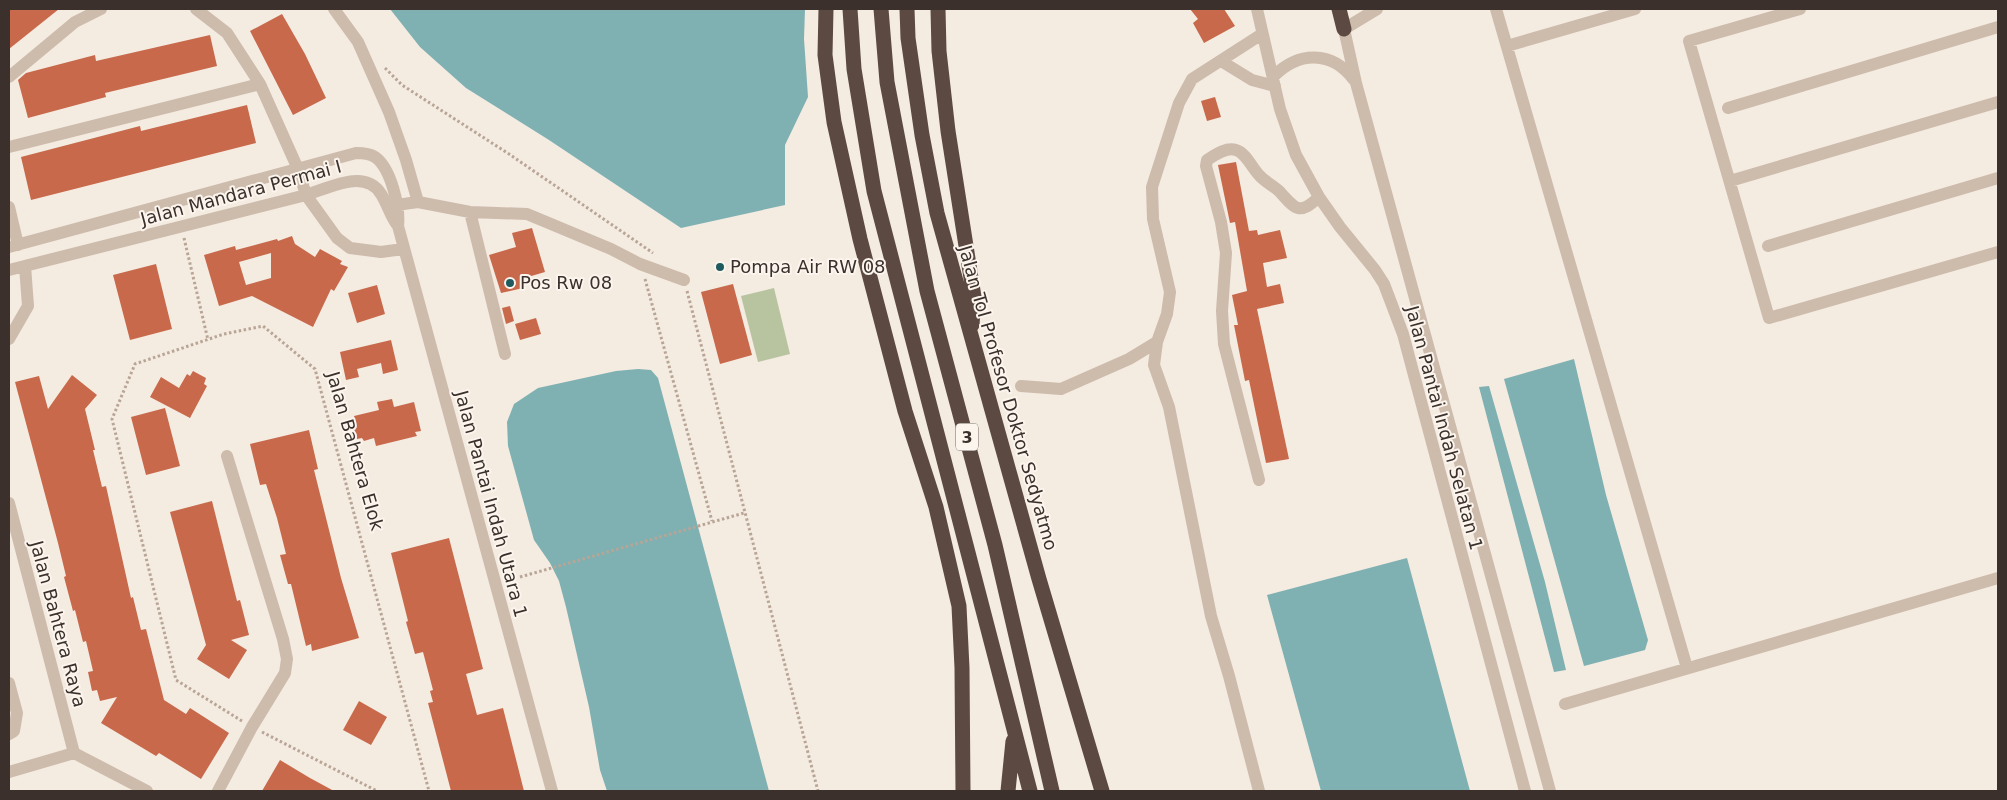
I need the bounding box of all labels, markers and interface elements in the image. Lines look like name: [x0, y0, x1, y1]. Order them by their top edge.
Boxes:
street label: Jalan Mandara Permai I: [137, 156, 344, 230]
street label: Jalan Tol Profesor Doktor Sedyatmo: [955, 242, 1062, 553]
place label: Pompa Air RW 08: [730, 256, 886, 277]
marker: Pompa Air RW 08: [714, 261, 726, 273]
place label: Pos Rw 08: [520, 272, 612, 293]
marker: Pos Rw 08: [504, 277, 516, 289]
street label: Jalan Pantai Indah Selatan 1: [1401, 302, 1487, 552]
street label: Jalan Bahtera Elok: [322, 368, 388, 533]
street label: Jalan Pantai Indah Utara 1: [451, 387, 532, 620]
road number: 3: [956, 424, 978, 451]
street label: Jalan Bahtera Raya: [26, 537, 91, 709]

